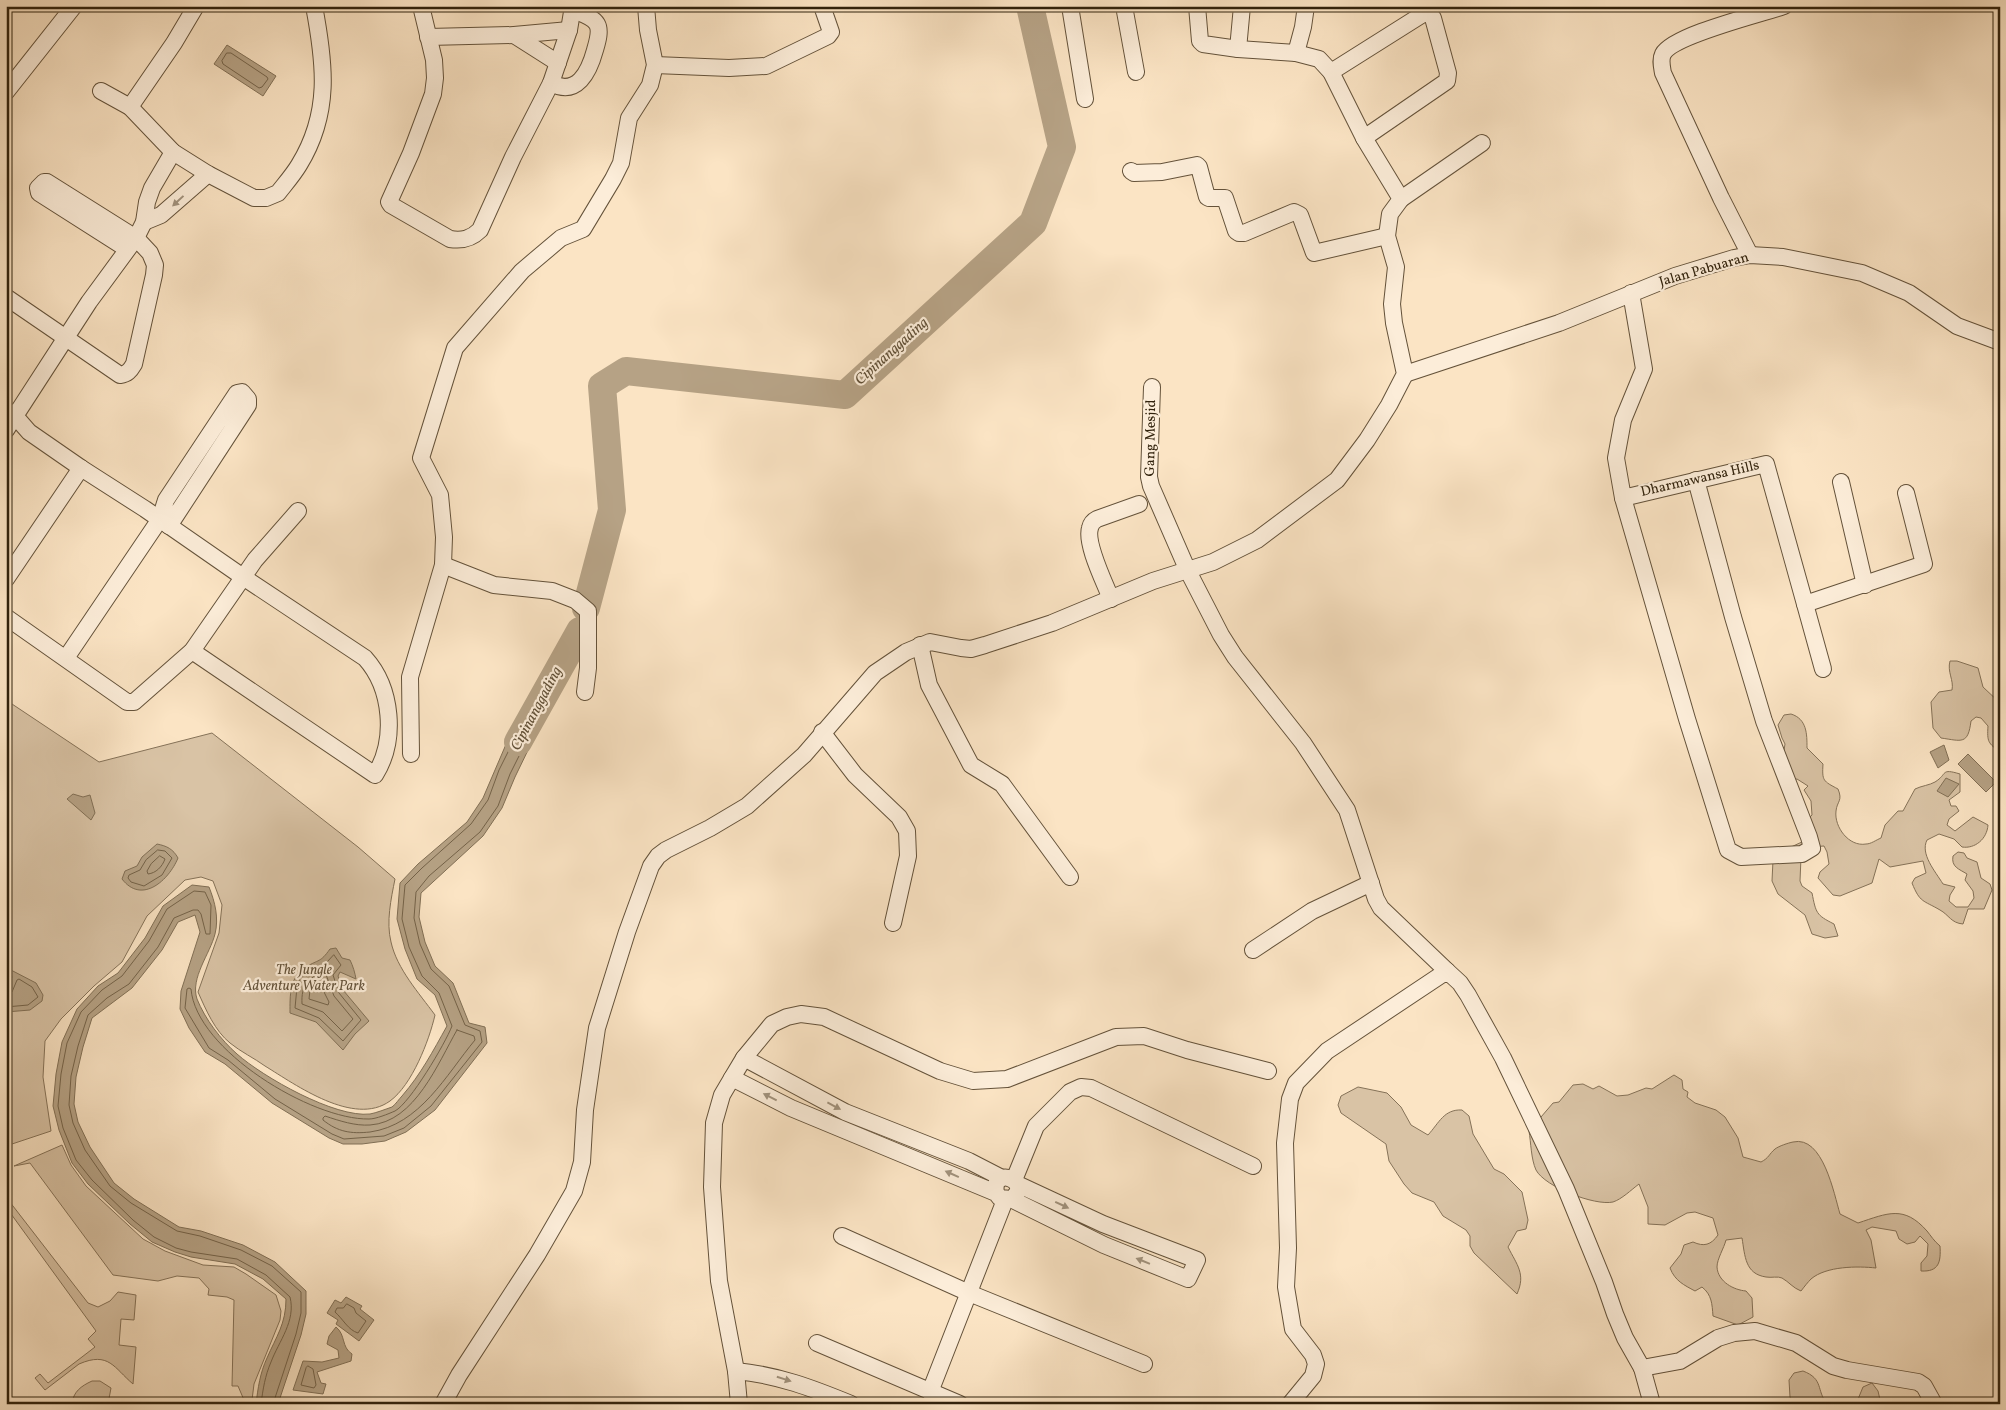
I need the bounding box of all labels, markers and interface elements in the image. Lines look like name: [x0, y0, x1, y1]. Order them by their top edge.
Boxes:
one-way arrow: [172, 195, 184, 207]
street label: Jalan Pabuaran: [1657, 248, 1751, 292]
water label: Cipinanggading: [851, 313, 934, 391]
street label: Gang Mesjid: [1141, 399, 1161, 477]
street label: Dharmawansa Hills: [1639, 456, 1761, 502]
water label: Cipinanggading: [506, 663, 568, 755]
park label: The Jungle Adventure Water Park: [242, 961, 365, 996]
one-way arrow: [762, 1093, 777, 1101]
one-way arrow: [826, 1102, 841, 1110]
one-way arrow: [945, 1169, 959, 1177]
one-way arrow: [1054, 1201, 1069, 1209]
one-way arrow: [1136, 1256, 1150, 1264]
one-way arrow: [776, 1376, 791, 1384]

